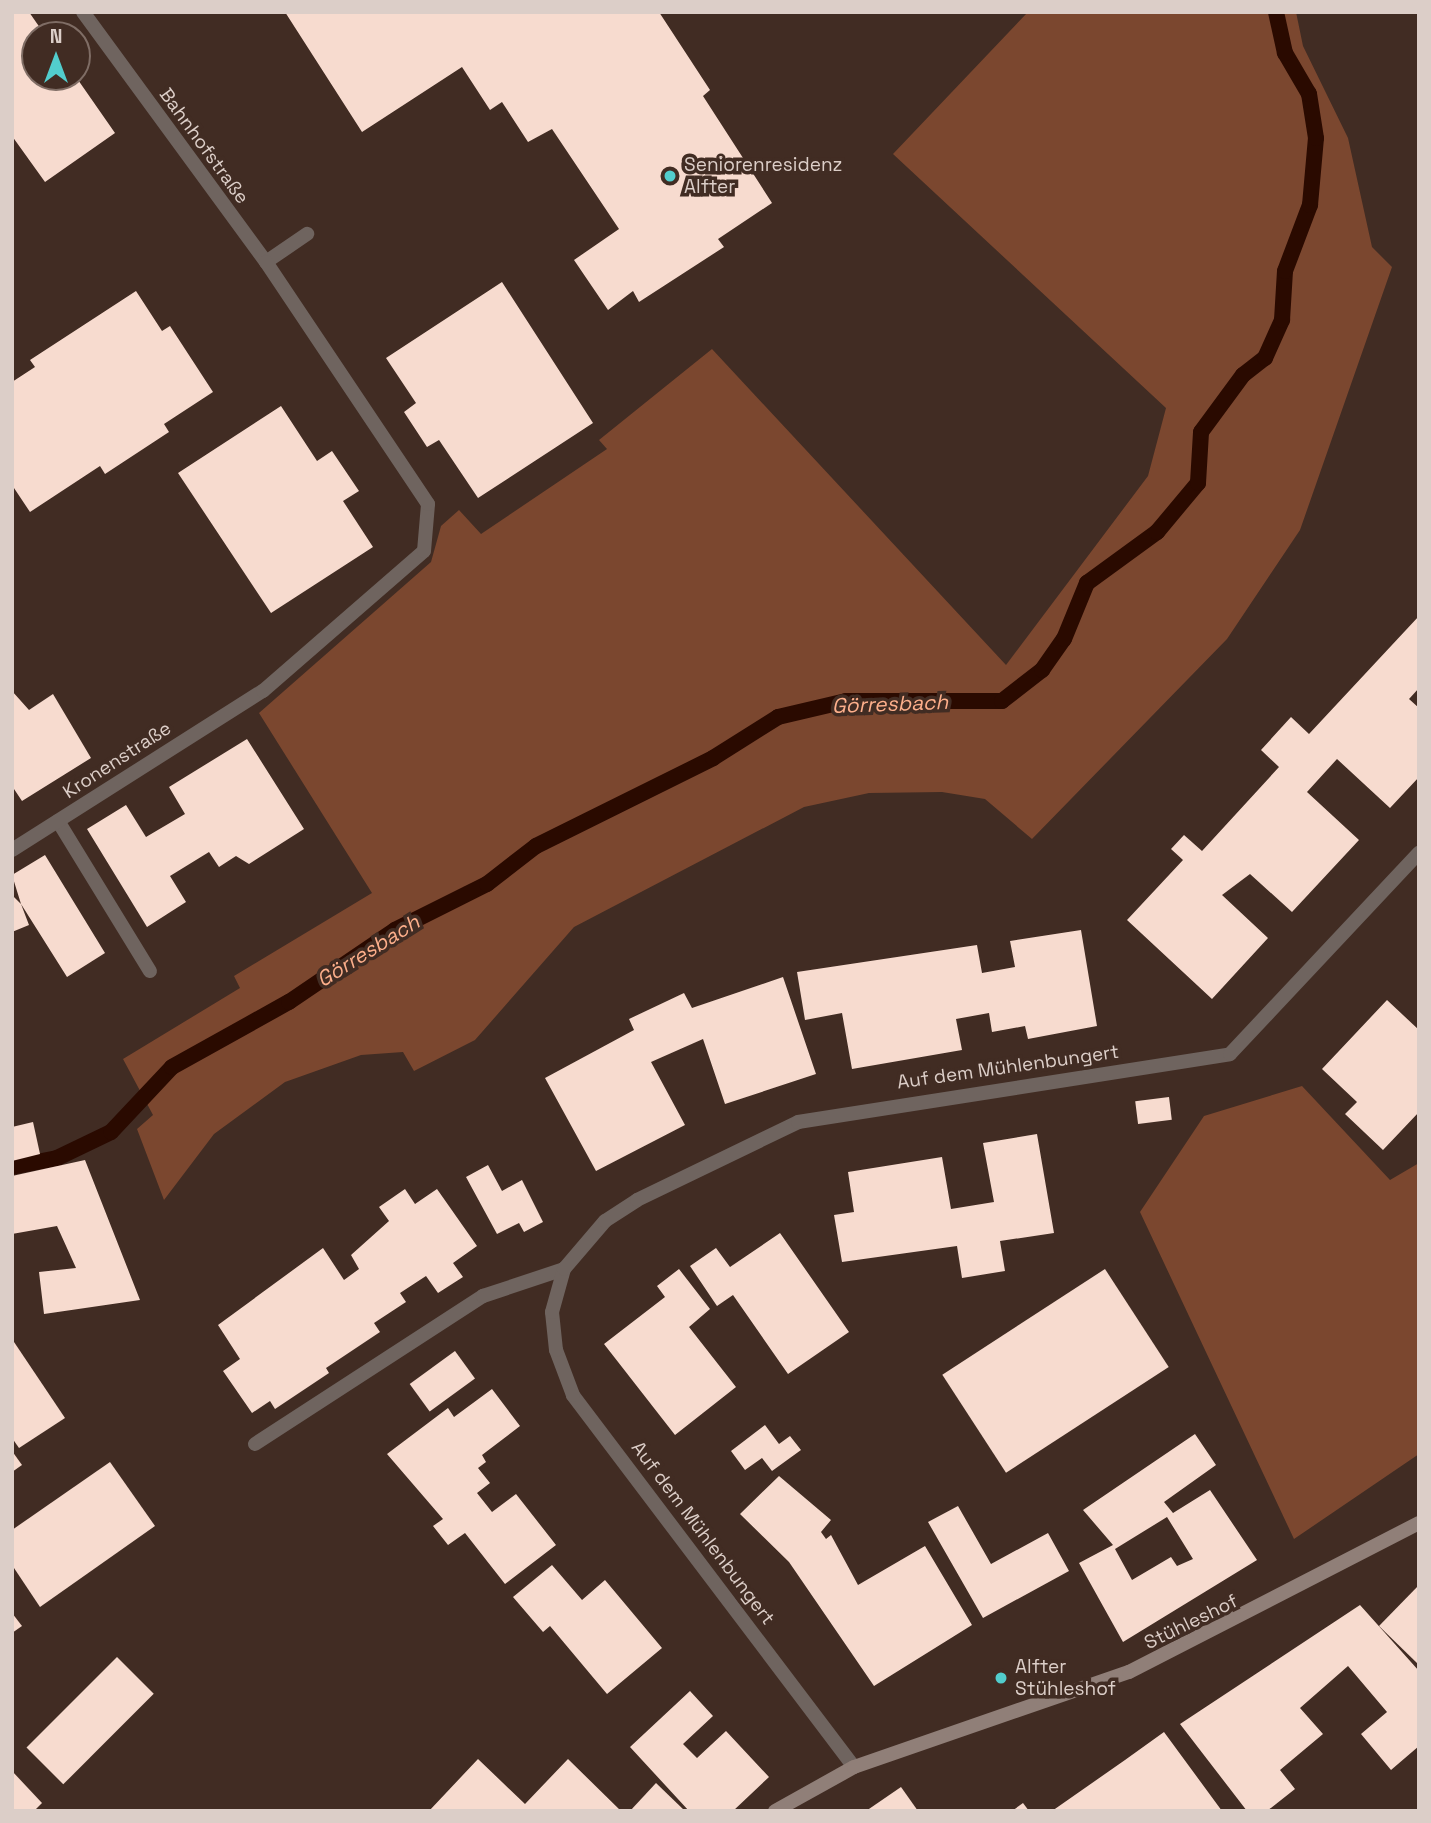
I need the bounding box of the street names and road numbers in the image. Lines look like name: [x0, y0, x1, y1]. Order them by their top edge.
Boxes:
street label: Bahnhofstraße: [154, 84, 254, 208]
street label: Kronenstraße: [59, 717, 175, 803]
street label: Auf dem Mühlenbungert: [896, 1040, 1120, 1094]
street label: Auf dem Mühlenbungert: [627, 1437, 779, 1629]
street label: Stühleshof: [1141, 1590, 1241, 1654]

